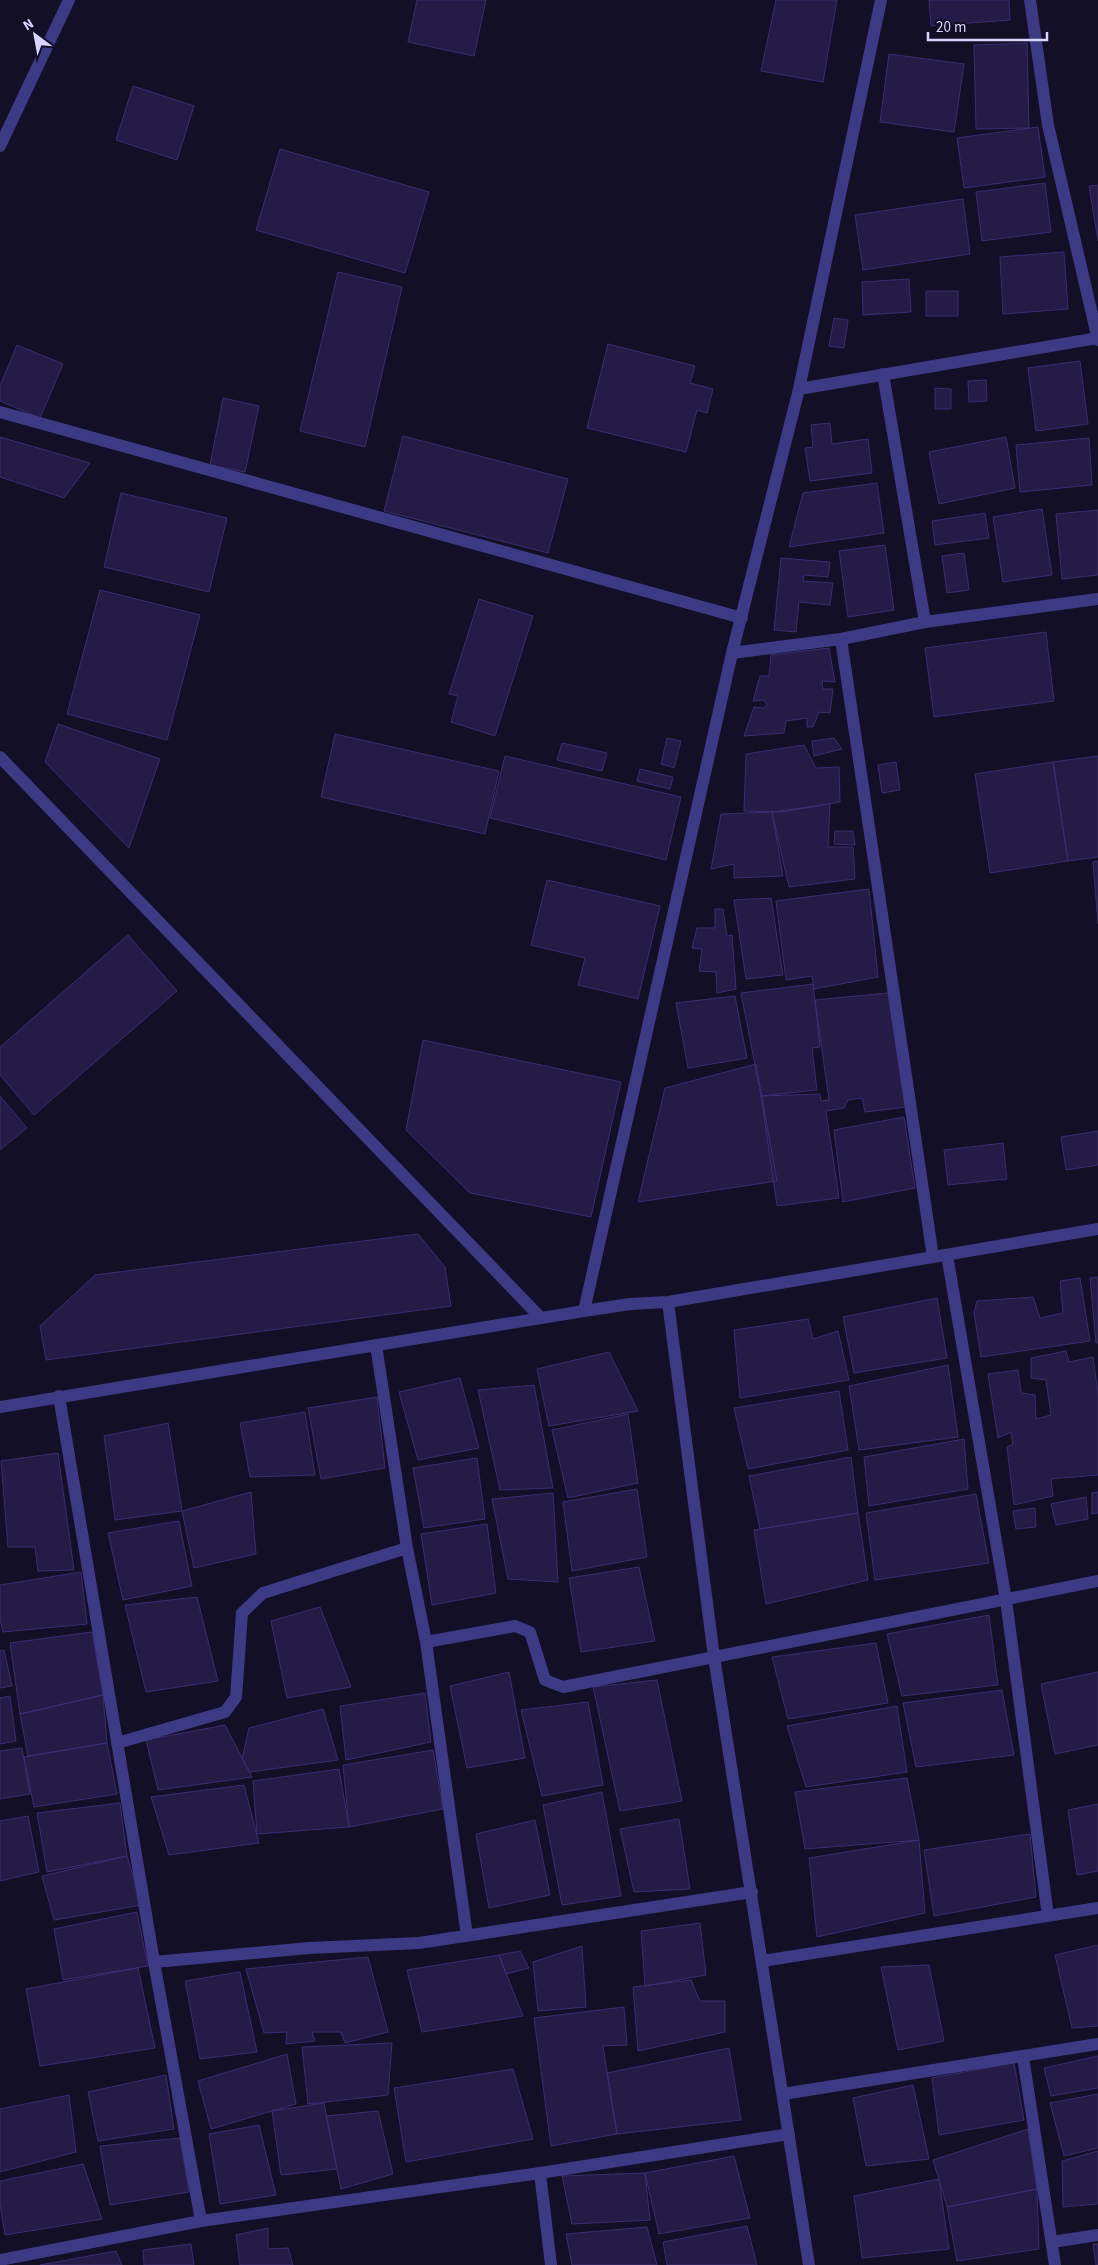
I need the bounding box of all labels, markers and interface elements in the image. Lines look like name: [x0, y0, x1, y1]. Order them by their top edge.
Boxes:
north arrow: [10, 10, 60, 60]
scale bar: [928, 10, 1047, 42]
text: N: [19, 14, 38, 36]
text: 20 m: [936, 17, 966, 38]

